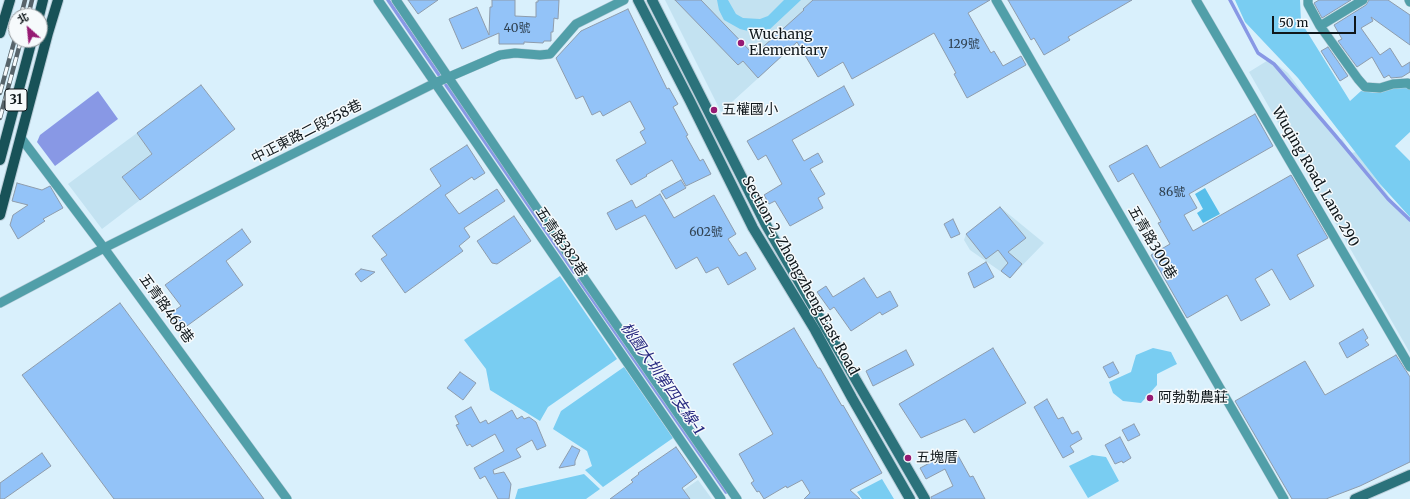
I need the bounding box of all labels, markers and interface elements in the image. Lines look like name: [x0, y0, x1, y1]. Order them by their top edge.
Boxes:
north arrow: [8, 8, 48, 48]
scale bar: [1274, 8, 1358, 34]
text: 北: [15, 9, 31, 27]
text: 50 m: [1279, 15, 1308, 30]
house number: 40號: [504, 22, 530, 36]
place label: Wuchang Elementary: [749, 27, 828, 60]
marker: Wuchang Elementary: [736, 38, 746, 48]
house number: 129號: [948, 38, 980, 52]
road number: 31: [5, 89, 27, 111]
street label: 中正東路二段558巷: [249, 97, 365, 167]
place label: 五權國小: [722, 102, 778, 118]
street label: Wuqing Road, Lane 290: [1268, 104, 1362, 250]
marker: 五權國小: [709, 105, 719, 115]
street label: Section 2, Zhongzheng East Road: [738, 174, 862, 378]
house number: 86號: [1159, 186, 1185, 200]
street label: 五青路300巷: [1124, 203, 1180, 283]
street label: 五青路382巷: [532, 204, 590, 280]
house number: 602號: [689, 226, 723, 240]
street label: 五青路468巷: [135, 271, 197, 347]
water label: 桃園大圳第四支線-1: [617, 319, 707, 439]
place label: 阿勃勒農莊: [1158, 390, 1228, 406]
marker: 阿勃勒農莊: [1145, 393, 1155, 403]
place label: 五塊厝: [916, 450, 958, 466]
marker: 五塊厝: [903, 453, 913, 463]

